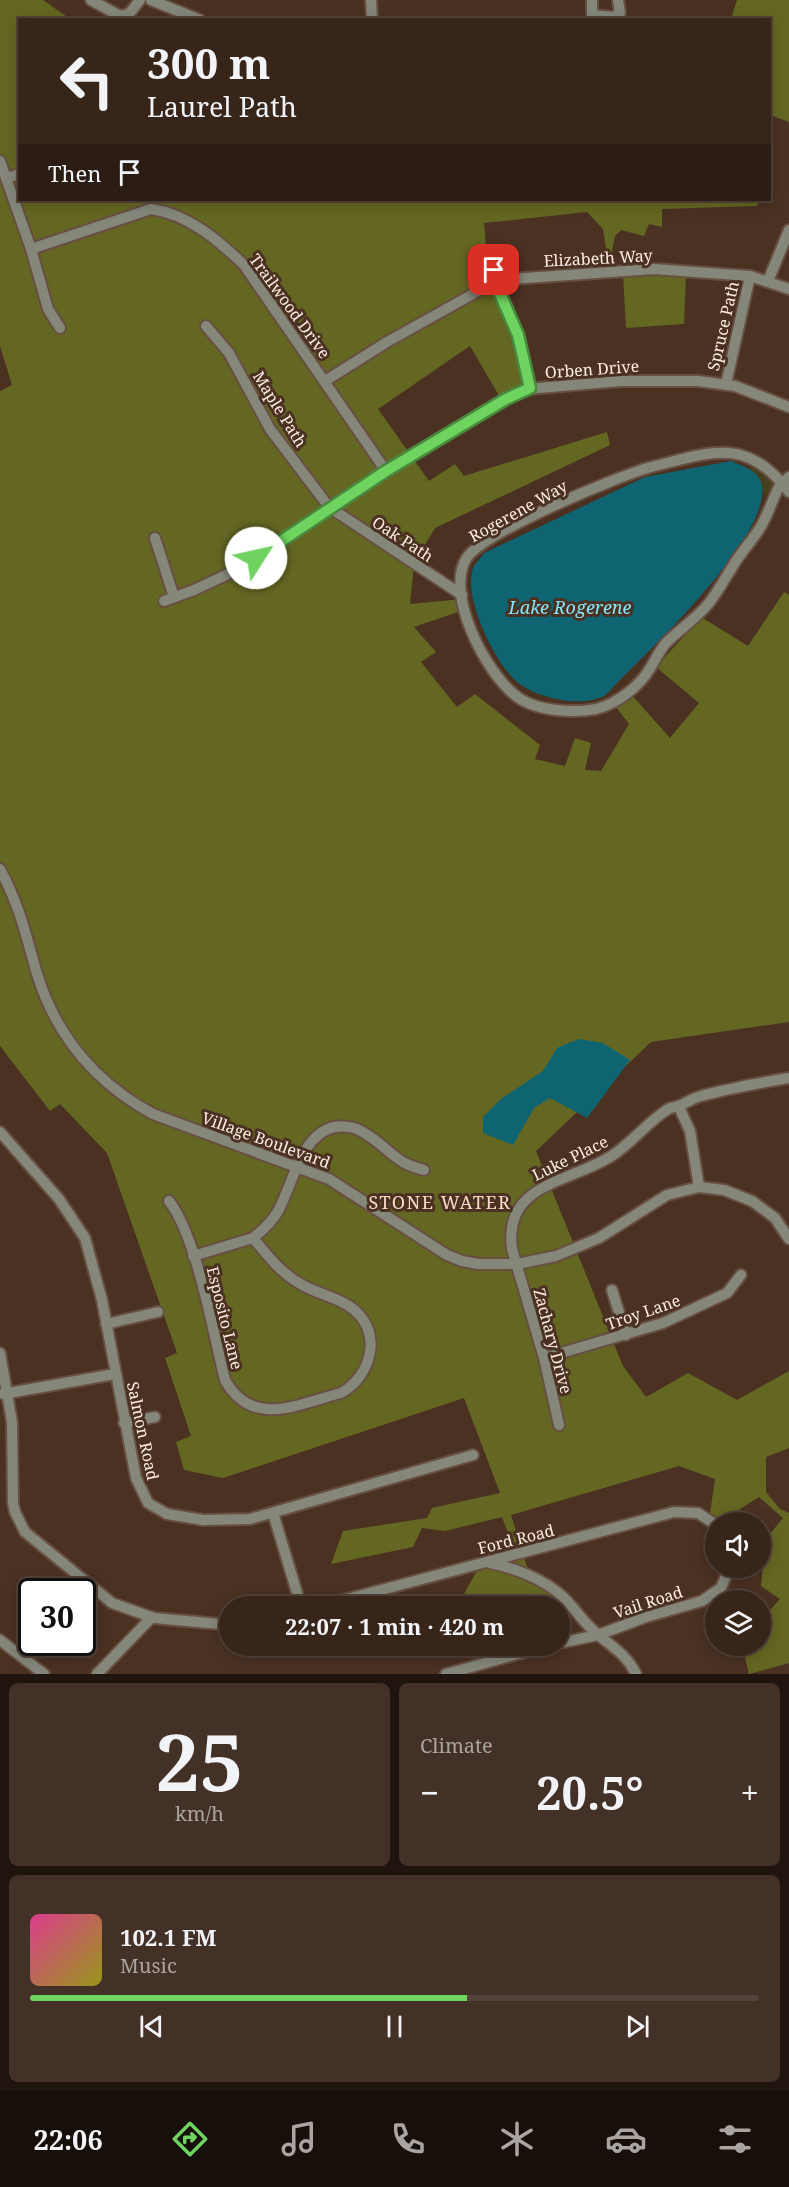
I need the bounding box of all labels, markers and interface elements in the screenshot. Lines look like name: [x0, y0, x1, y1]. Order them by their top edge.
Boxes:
text: 300 m: [147, 34, 271, 91]
icon: left: [48, 42, 126, 120]
text: Laurel Path: [147, 88, 297, 125]
icon: arrive: [113, 156, 146, 189]
text: Then: [48, 158, 101, 188]
pin: [468, 244, 519, 295]
street label: Elizabeth Way: [543, 244, 654, 272]
street label: Trailwood Drive: [245, 249, 335, 363]
icon: arrive: [477, 253, 510, 286]
street label: Spruce Path: [702, 279, 744, 373]
street label: Orben Drive: [544, 355, 640, 383]
street label: Maple Path: [248, 367, 312, 451]
street label: Rogerene Way: [465, 474, 572, 547]
street label: Oak Path: [368, 511, 438, 567]
position arrow: [224, 526, 288, 590]
water label: Lake Rogerene: [508, 595, 632, 619]
street label: Village Boulevard: [199, 1107, 333, 1174]
street label: Luke Place: [528, 1130, 612, 1186]
district label: STONE WATER: [369, 1190, 511, 1214]
street label: Esposito Lane: [202, 1264, 248, 1372]
street label: Zachary Drive: [528, 1286, 578, 1396]
street label: Troy Lane: [603, 1289, 683, 1335]
street label: Salmon Road: [122, 1380, 164, 1482]
map controls: [705, 1512, 771, 1656]
button: sound: [705, 1512, 771, 1578]
street label: Ford Road: [475, 1519, 557, 1559]
speed limit sign: 30: [18, 1578, 96, 1656]
street label: Vail Road: [611, 1580, 686, 1624]
button: layers: [705, 1590, 771, 1656]
text: 22:07 · 1 min · 420 m: [285, 1611, 504, 1641]
text: 25: [155, 1708, 244, 1814]
text: Climate: [420, 1732, 493, 1759]
text: 20.5°: [536, 1762, 644, 1823]
text: −: [420, 1770, 439, 1815]
text: +: [741, 1770, 759, 1815]
text: km/h: [175, 1800, 224, 1827]
text: 102.1 FM: [120, 1922, 217, 1952]
text: Music: [120, 1952, 177, 1979]
icon: previous: [135, 2010, 168, 2043]
icon: pause: [378, 2010, 411, 2043]
icon: next: [621, 2010, 654, 2043]
icon: directions: [169, 2118, 211, 2160]
icon: music: [278, 2118, 320, 2160]
icon: phone: [387, 2118, 429, 2160]
icon: climate: [496, 2118, 538, 2160]
icon: car: [605, 2118, 647, 2160]
icon: filters: [714, 2118, 756, 2160]
text: 22:06: [33, 2121, 103, 2158]

